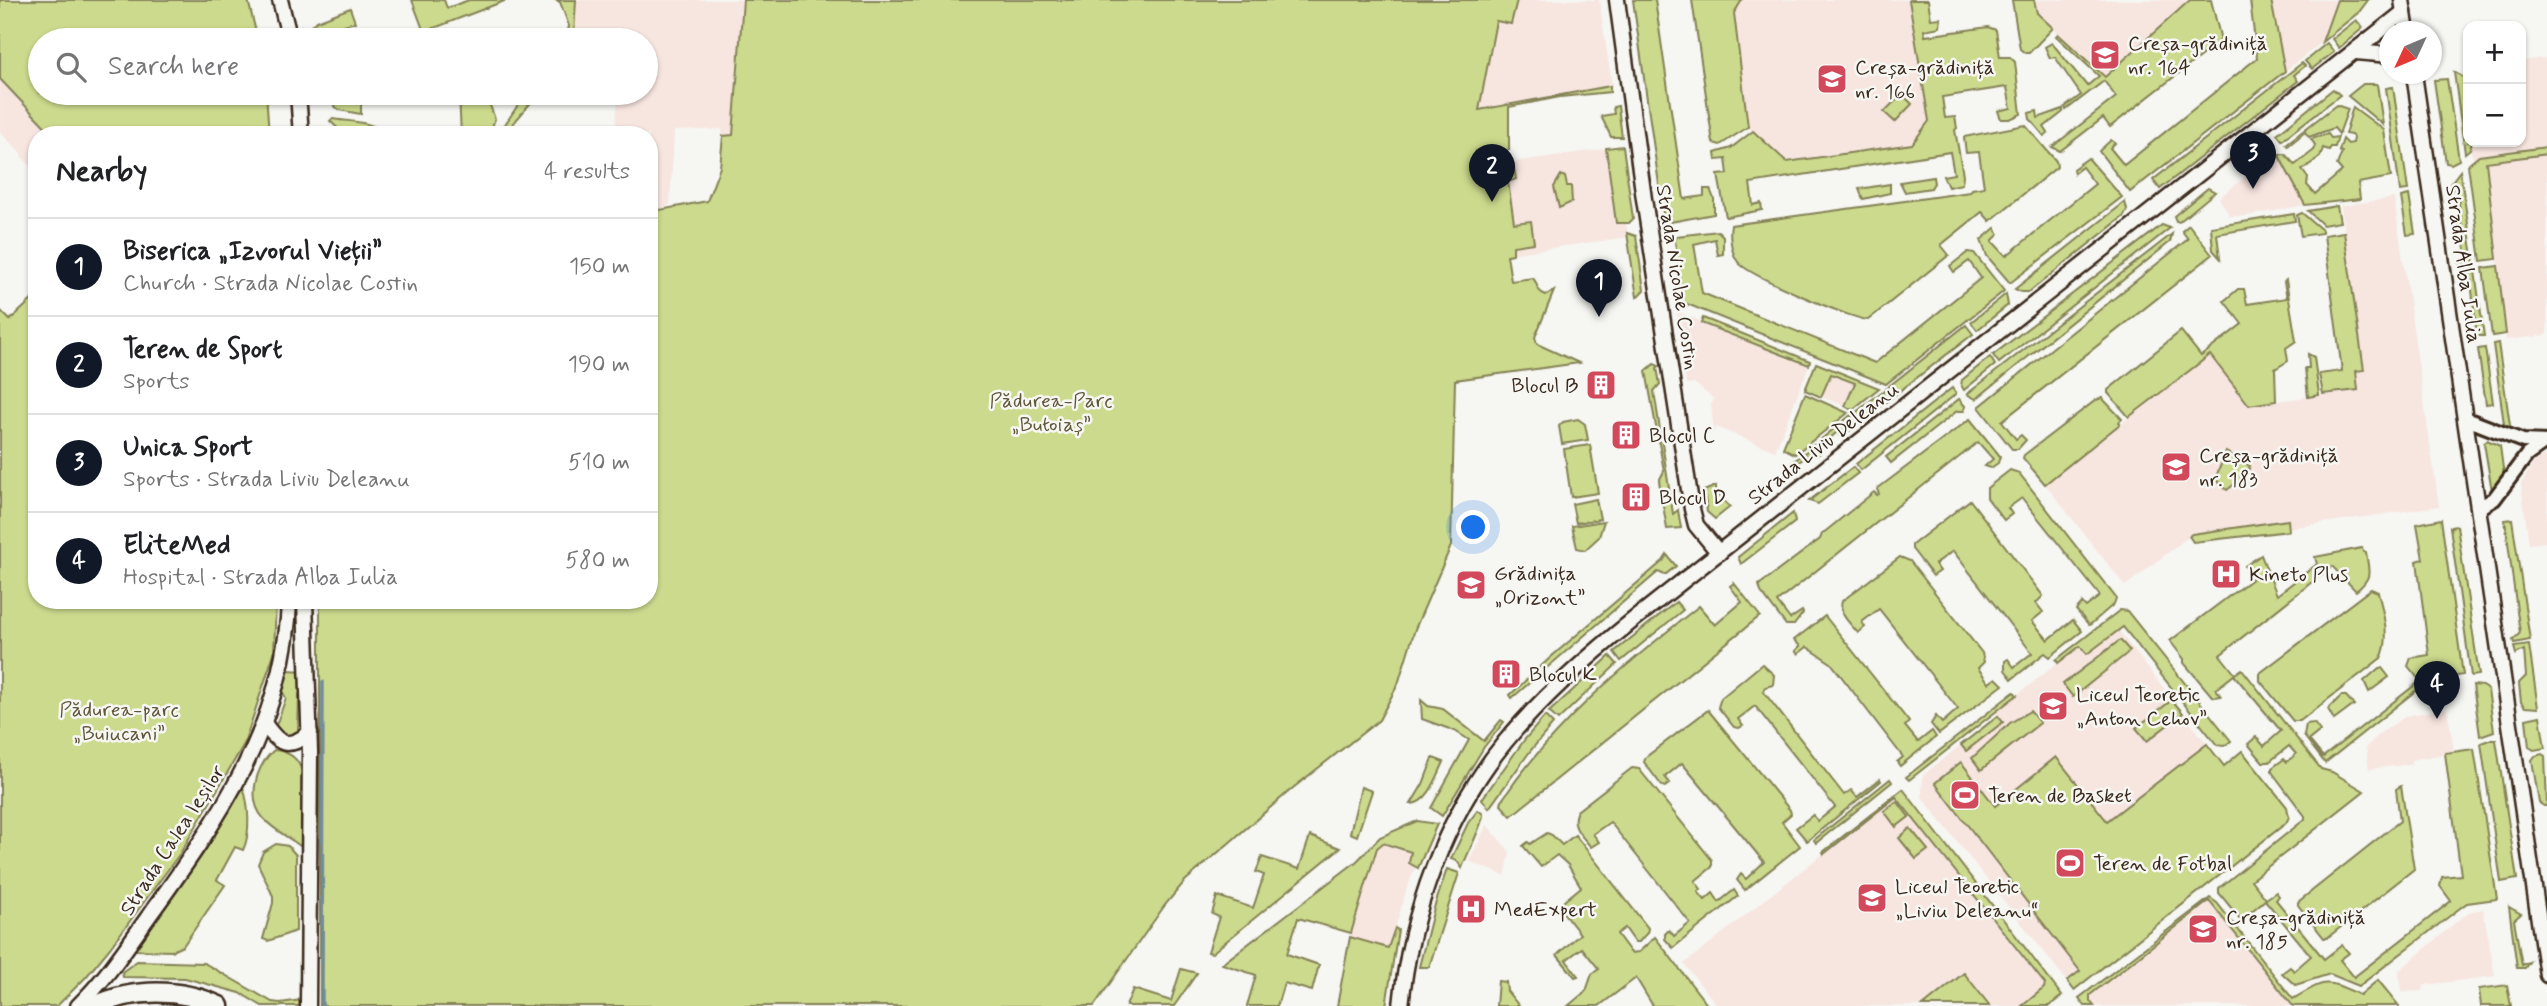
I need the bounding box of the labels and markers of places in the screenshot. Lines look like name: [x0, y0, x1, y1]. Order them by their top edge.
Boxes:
place label: Creșa-grădiniță nr. 164: [2128, 30, 2268, 82]
school or university icon: Creșa-grădiniță nr. 164: [2088, 38, 2122, 72]
place label: Creșa-grădiniță nr. 166: [1855, 54, 1995, 106]
school or university icon: Creșa-grădiniță nr. 166: [1815, 62, 1849, 96]
pin: 3: [2230, 131, 2276, 189]
pin: 2: [1469, 144, 1515, 202]
pin: 1: [1576, 259, 1622, 317]
building icon: Blocul B: [1584, 368, 1618, 402]
place label: Blocul B: [1511, 372, 1578, 400]
building icon: Blocul C: [1609, 418, 1643, 452]
place label: Blocul C: [1649, 422, 1715, 450]
place label: Creșa-grădiniță nr. 183: [2199, 442, 2339, 494]
school or university icon: Creșa-grădiniță nr. 183: [2159, 450, 2193, 484]
building icon: Blocul D: [1619, 480, 1653, 514]
place label: Blocul D: [1659, 484, 1727, 512]
hospital icon: Kineto Plus: [2209, 557, 2243, 591]
place label: Grădinița „Orizont”: [1494, 560, 1585, 612]
place label: Kineto Plus: [2249, 561, 2348, 589]
school or university icon: Grădinița „Orizont”: [1454, 568, 1488, 602]
building icon: Blocul K: [1489, 657, 1523, 691]
place label: Blocul K: [1529, 661, 1597, 689]
pin: 4: [2414, 661, 2460, 719]
place label: Liceul Teoretic „Anton Cehov”: [2076, 681, 2207, 733]
school or university icon: Liceul Teoretic „Anton Cehov”: [2036, 689, 2070, 723]
sports icon: Teren de Basket: [1948, 778, 1982, 812]
place label: Teren de Basket: [1988, 782, 2132, 810]
sports icon: Teren de Fotbal: [2053, 846, 2087, 880]
place label: Teren de Fotbal: [2093, 850, 2232, 878]
place label: Liceul Teoretic „Liviu Deleanu“: [1895, 873, 2038, 925]
school or university icon: Liceul Teoretic „Liviu Deleanu“: [1855, 881, 1889, 915]
hospital icon: MedExpert: [1454, 892, 1488, 926]
place label: MedExpert: [1494, 896, 1597, 924]
place label: Creșa-grădiniță nr. 185: [2226, 904, 2366, 956]
school or university icon: Creșa-grădiniță nr. 185: [2186, 912, 2220, 946]

